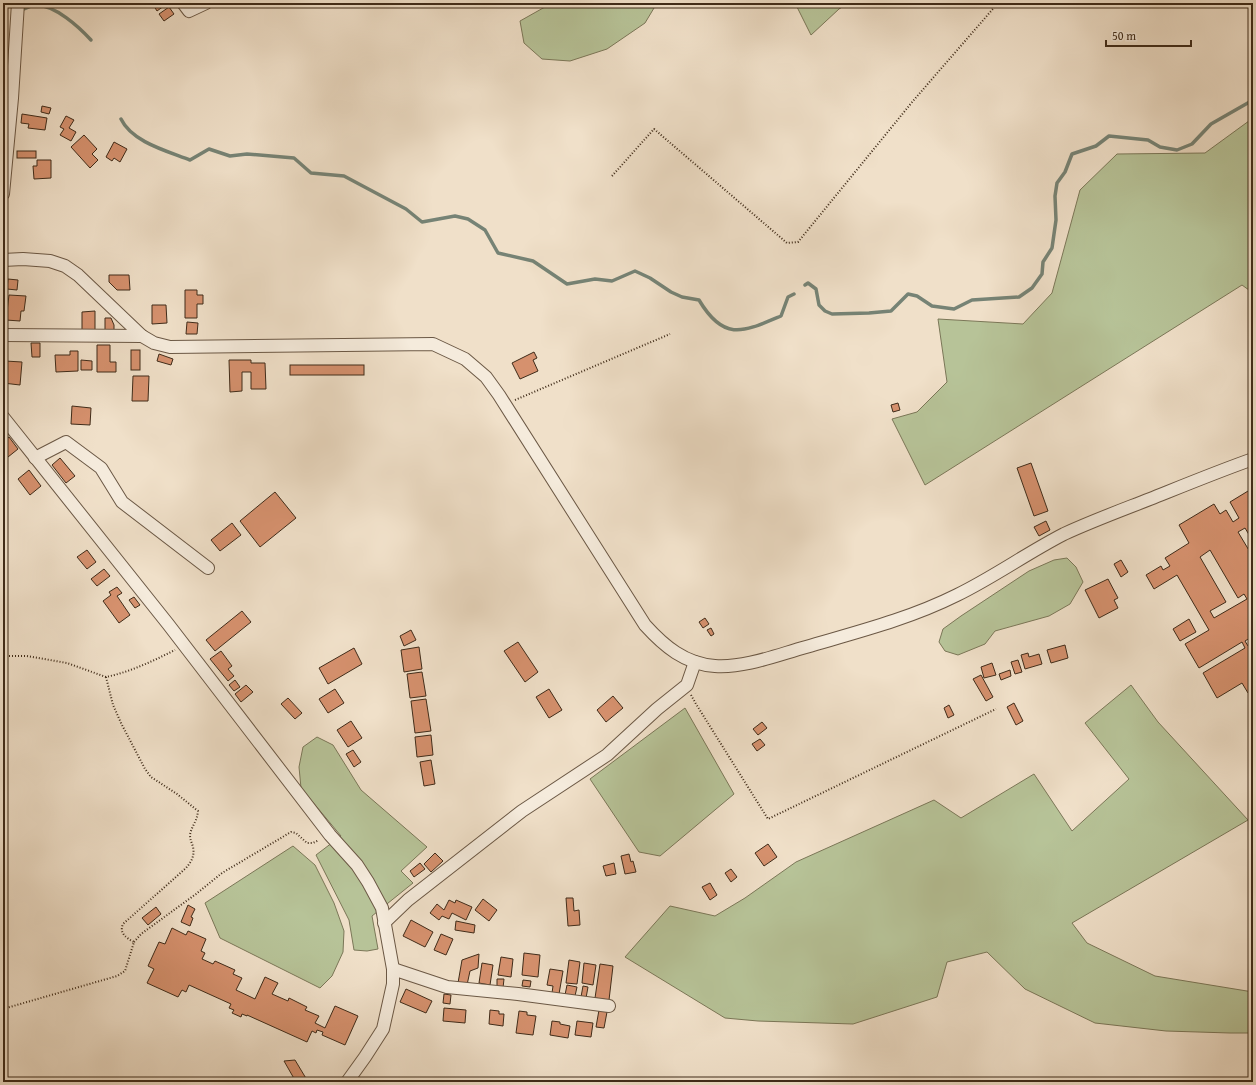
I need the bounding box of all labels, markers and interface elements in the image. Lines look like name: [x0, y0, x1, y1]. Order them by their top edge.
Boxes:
scale bar: [1106, 22, 1191, 48]
text: 50 m: [1112, 27, 1136, 44]

